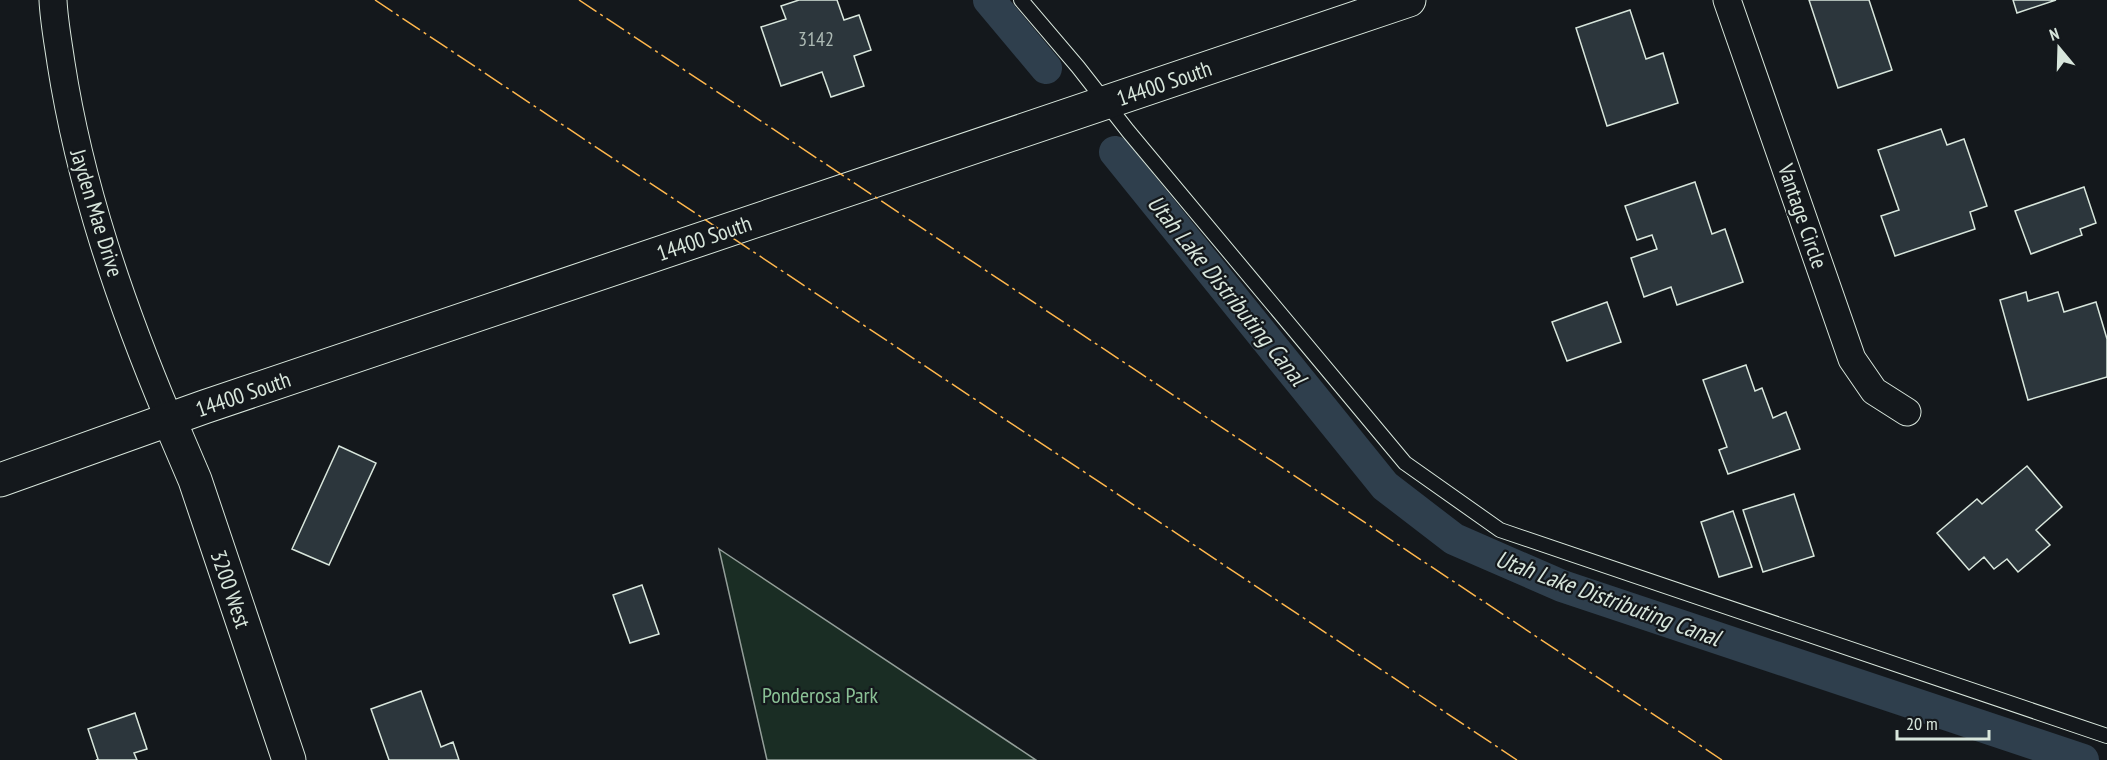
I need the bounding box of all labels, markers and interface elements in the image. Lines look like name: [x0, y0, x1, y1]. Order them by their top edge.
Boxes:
north arrow: [2029, 18, 2089, 78]
text: N: [2047, 23, 2061, 45]
house number: 3142: [798, 26, 834, 52]
street label: 14400 South: [1113, 54, 1215, 112]
street label: Jayden Mae Drive: [64, 145, 130, 280]
street label: Vantage Circle: [1772, 159, 1834, 272]
water label: Utah Lake Distributing Canal: [1141, 188, 1315, 394]
street label: 14400 South: [653, 209, 755, 267]
street label: 14400 South: [192, 365, 294, 423]
water label: Utah Lake Distributing Canal: [1492, 543, 1727, 654]
street label: 3200 West: [205, 546, 257, 632]
park label: Ponderosa Park: [762, 681, 879, 709]
scale bar: [1897, 703, 1988, 741]
text: 20 m: [1906, 712, 1938, 735]

